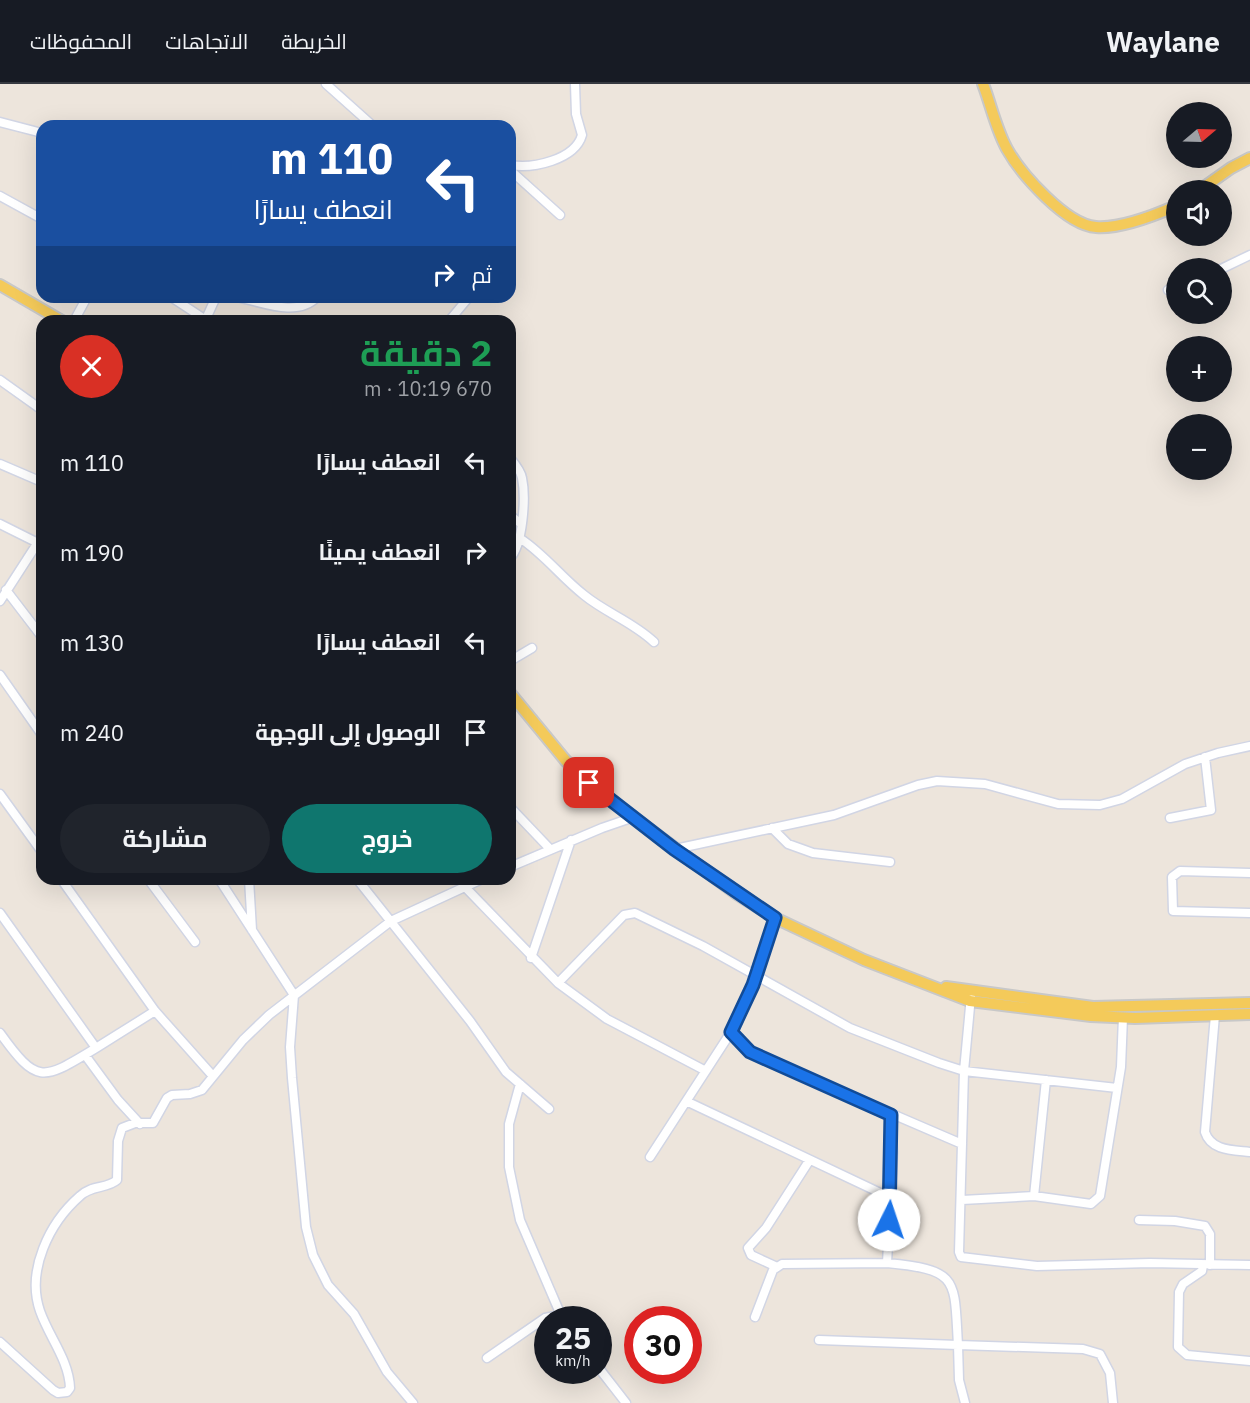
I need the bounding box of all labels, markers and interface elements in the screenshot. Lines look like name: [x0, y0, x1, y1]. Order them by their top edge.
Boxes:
text: Waylane: [1106, 23, 1220, 60]
text: المحفوظات: [30, 27, 132, 55]
text: الاتجاهات: [165, 27, 248, 55]
text: الخريطة: [281, 27, 347, 55]
north arrow: [1166, 102, 1232, 168]
map controls: [1166, 102, 1232, 480]
text: 110 m: [270, 131, 393, 186]
icon: left: [414, 144, 492, 222]
button: sound: [1166, 180, 1232, 246]
text: انعطف يسارًا: [254, 191, 393, 226]
icon: right: [427, 258, 460, 291]
button: search: [1166, 258, 1232, 324]
text: ثم: [472, 260, 492, 289]
text: 2 دقيقة: [360, 329, 492, 376]
button: close: [60, 335, 123, 398]
button: +: [1166, 336, 1232, 402]
text: 670 m · 10:19: [364, 375, 492, 402]
button: −: [1166, 414, 1232, 480]
icon: left: [459, 446, 492, 479]
text: انعطف يسارًا: [316, 447, 441, 476]
text: 110 m: [60, 448, 124, 477]
icon: right: [459, 536, 492, 569]
text: انعطف يمينًا: [319, 537, 441, 566]
text: 190 m: [60, 538, 124, 567]
icon: left: [459, 626, 492, 659]
text: انعطف يسارًا: [316, 627, 441, 656]
text: 130 m: [60, 628, 124, 657]
icon: arrive: [459, 716, 492, 749]
text: الوصول إلى الوجهة: [255, 717, 441, 746]
text: 240 m: [60, 718, 124, 747]
pin: [563, 757, 614, 808]
icon: arrive: [572, 766, 605, 799]
button: مشاركة: [60, 804, 270, 873]
button: خروج: [282, 804, 492, 873]
position arrow: [857, 1188, 921, 1252]
speed limit sign: 30: [624, 1306, 702, 1384]
text: 25: [555, 1318, 591, 1357]
text: km/h: [555, 1351, 591, 1370]

